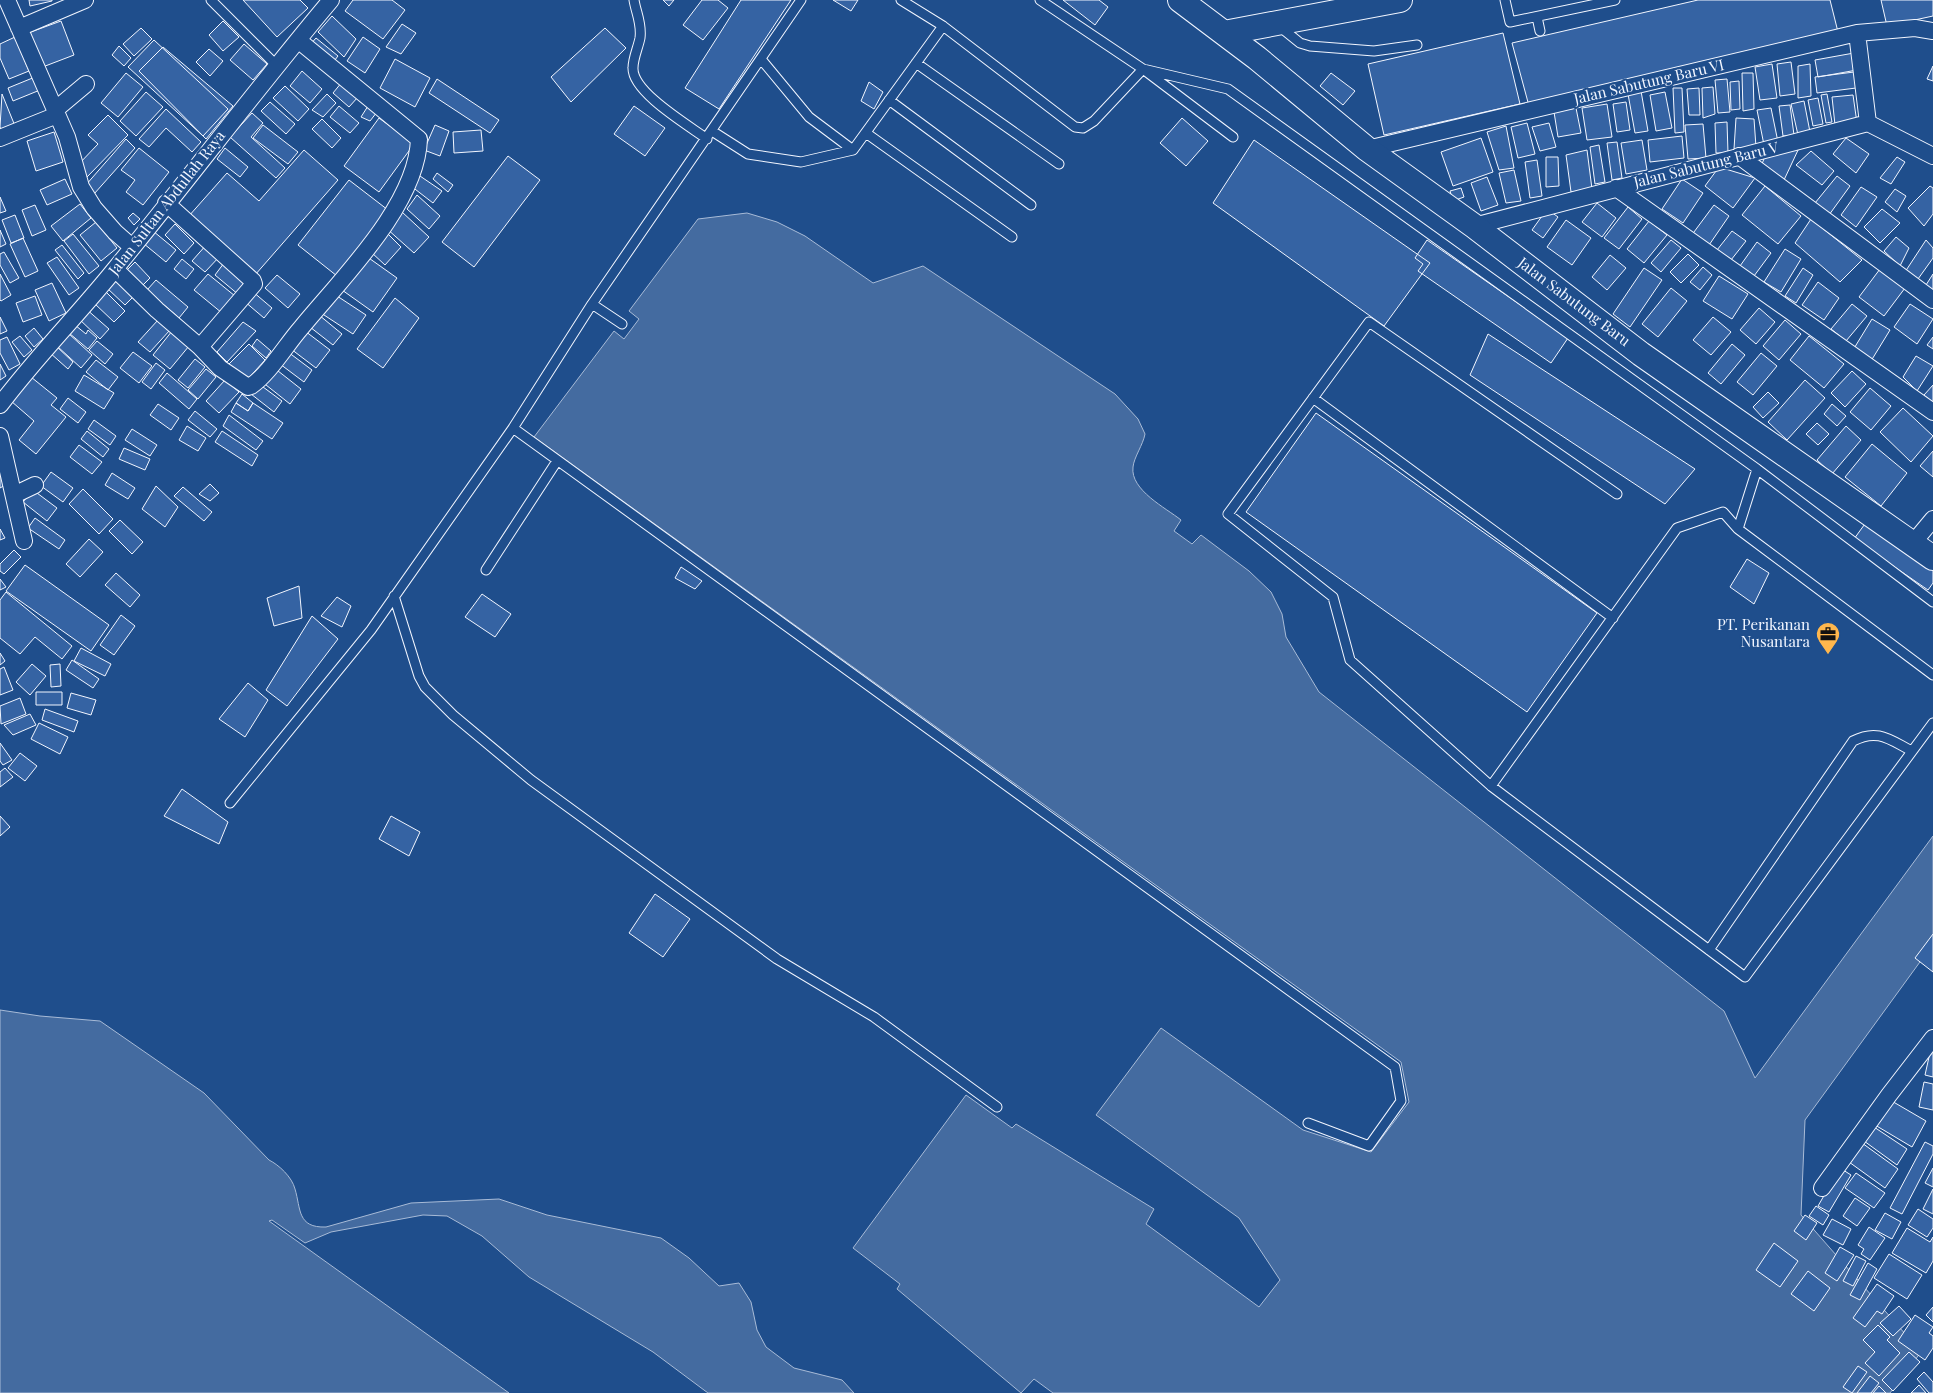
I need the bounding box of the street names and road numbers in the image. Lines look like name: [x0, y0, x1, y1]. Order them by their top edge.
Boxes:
street label: Jalan Sabutung Baru VI: [1571, 54, 1726, 108]
street label: Jalan Sultan Abdullah Raya: [103, 125, 229, 280]
street label: Jalan Sabutung Baru V: [1630, 136, 1781, 192]
street label: Jalan Sabutung Baru: [1514, 252, 1635, 350]

